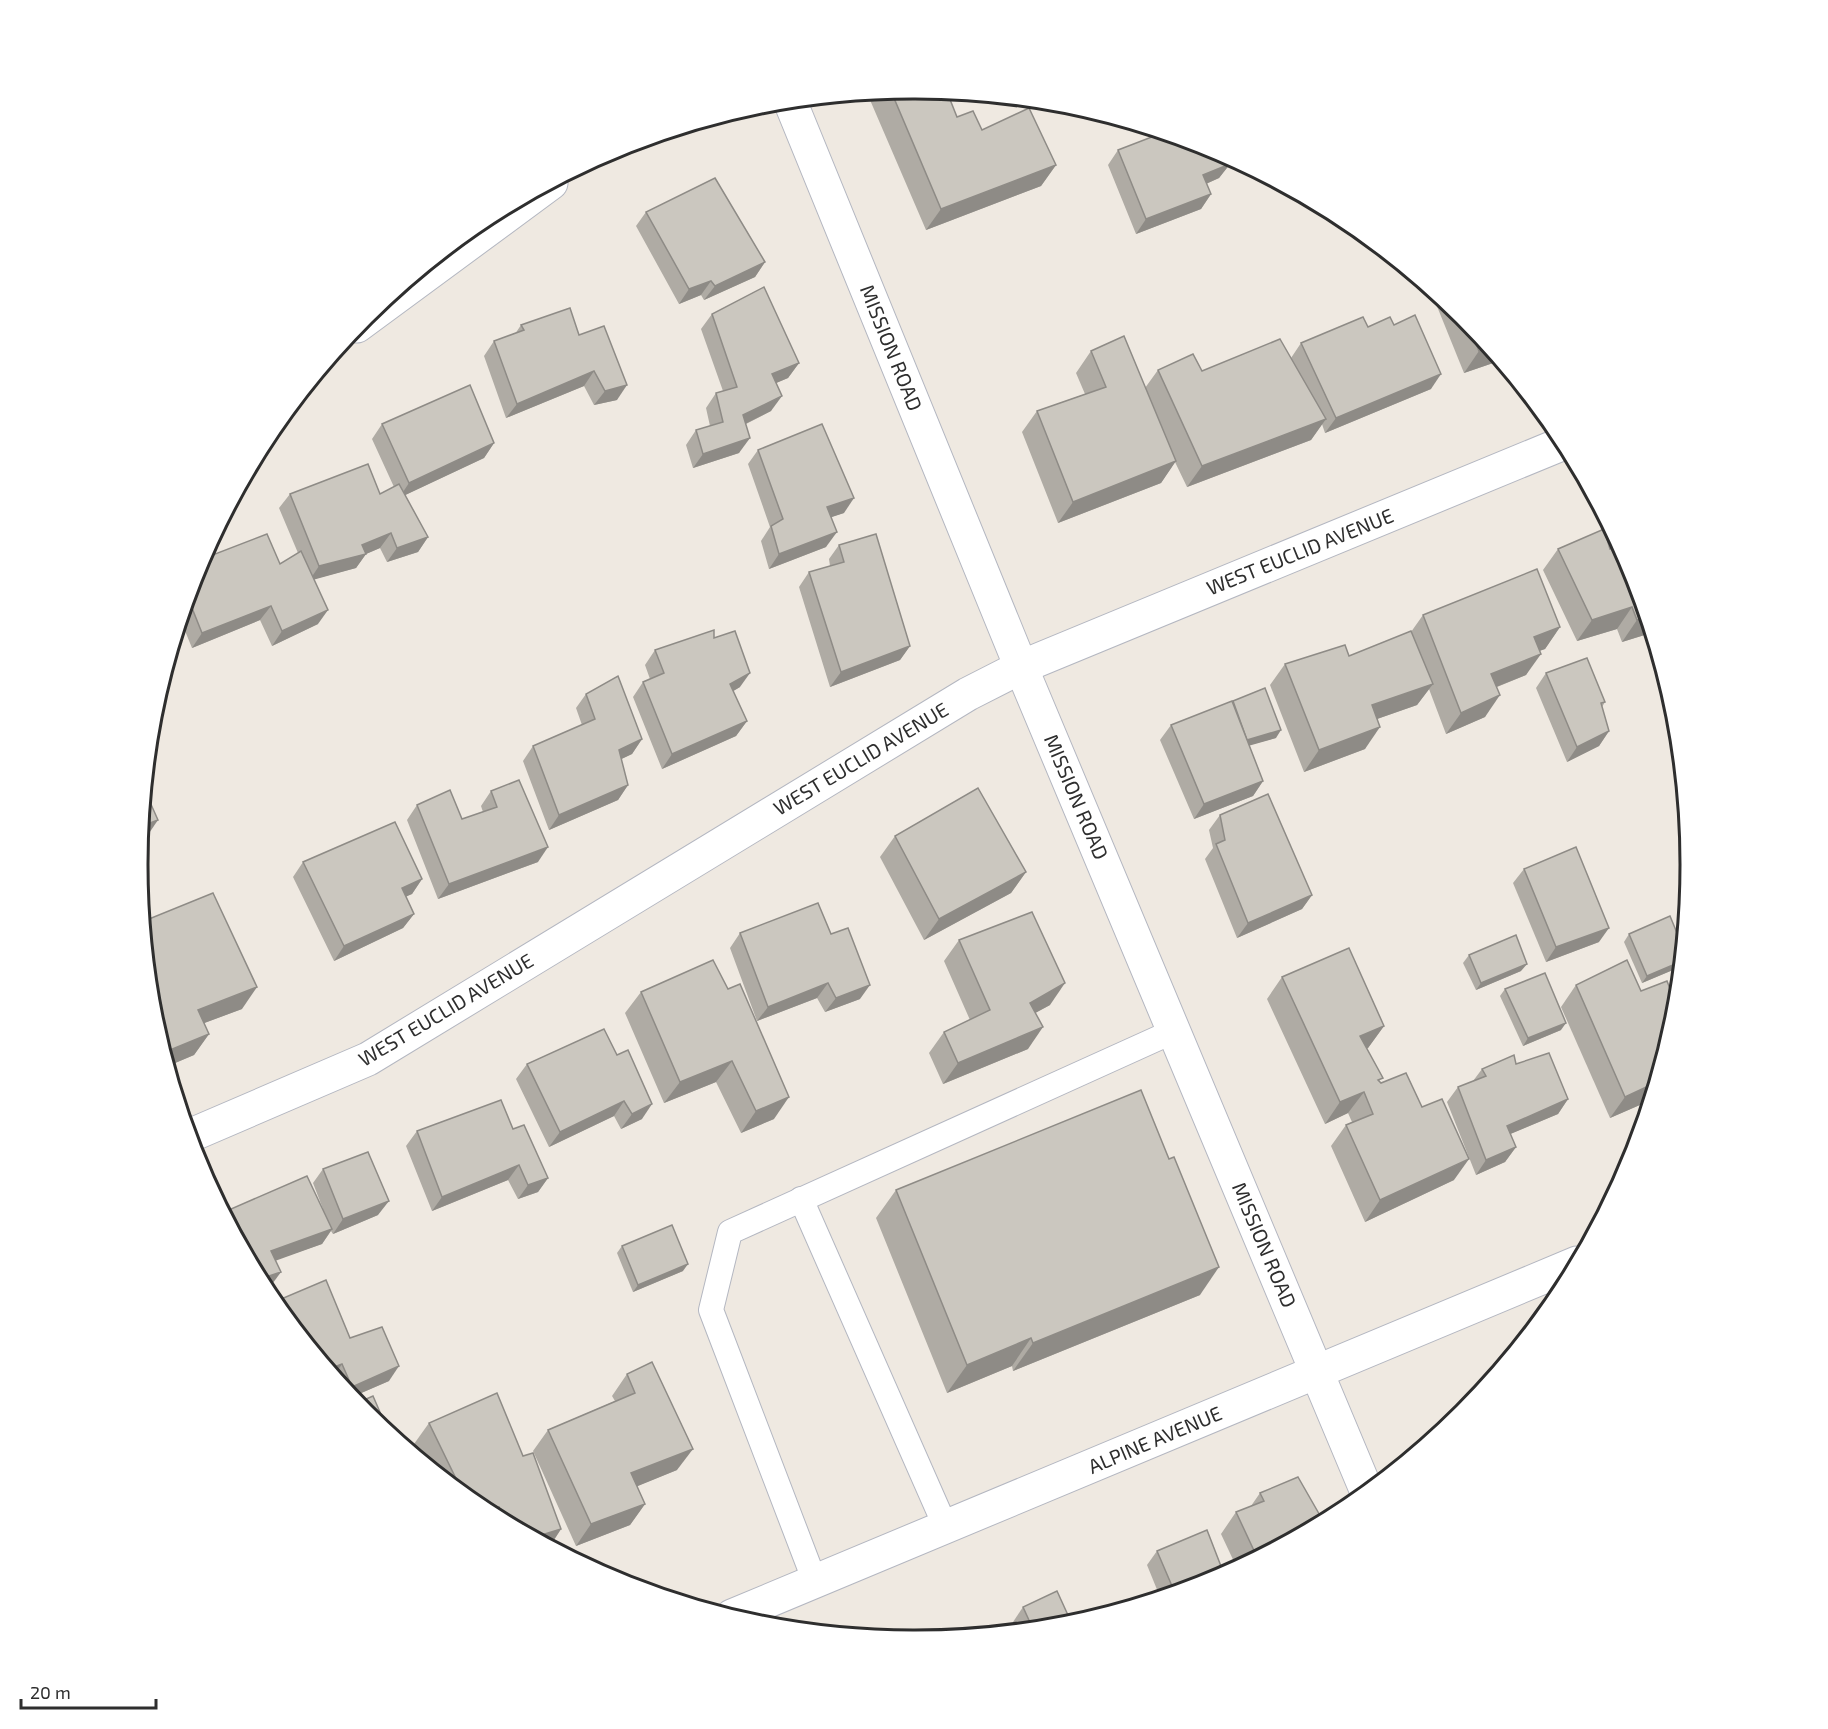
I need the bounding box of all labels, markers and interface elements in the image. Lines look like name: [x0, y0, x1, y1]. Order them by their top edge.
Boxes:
street label: MISSION ROAD: [856, 281, 928, 414]
street label: WEST EUCLID AVENUE: [1203, 503, 1397, 600]
street label: WEST EUCLID AVENUE: [769, 696, 952, 820]
street label: MISSION ROAD: [1040, 730, 1114, 863]
street label: WEST EUCLID AVENUE: [354, 947, 537, 1071]
street label: MISSION ROAD: [1228, 1178, 1302, 1311]
street label: ALPINE AVENUE: [1084, 1400, 1225, 1478]
scale bar: [21, 1672, 156, 1710]
text: 20 m: [30, 1681, 71, 1703]

